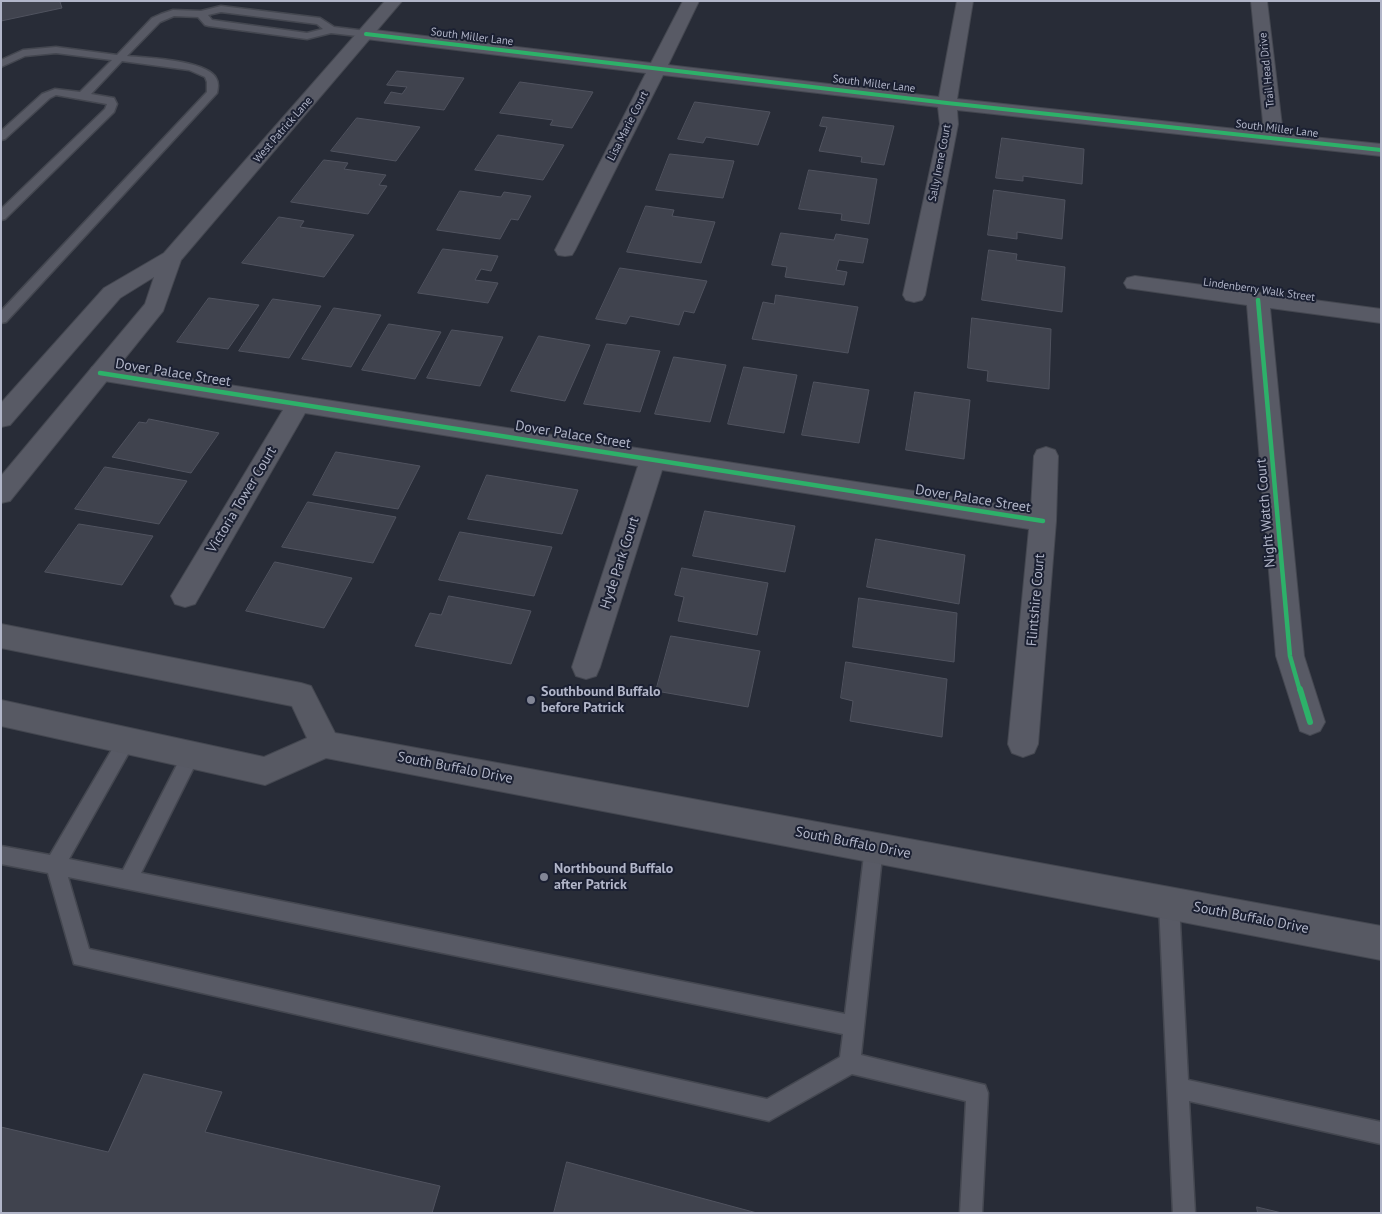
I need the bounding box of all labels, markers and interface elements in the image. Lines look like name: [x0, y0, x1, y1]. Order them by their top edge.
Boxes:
street label: South Miller Lane: [430, 25, 514, 49]
street label: Trail Head Drive: [1257, 32, 1277, 108]
street label: South Miller Lane: [832, 72, 916, 96]
street label: Lisa Marie Court: [605, 89, 651, 163]
street label: West Patrick Lane: [251, 94, 315, 166]
street label: South Miller Lane: [1235, 117, 1319, 141]
street label: Sally Irene Court: [926, 123, 954, 203]
street label: Lindenberry Walk Street: [1202, 276, 1316, 304]
street label: Dover Palace Street: [114, 356, 232, 390]
street label: Dover Palace Street: [514, 418, 632, 452]
street label: Victoria Tower Court: [204, 444, 280, 556]
street label: Night Watch Court: [1253, 458, 1279, 568]
street label: Dover Palace Street: [914, 482, 1032, 516]
street label: Hyde Park Court: [597, 515, 643, 611]
street label: Flintshire Court: [1024, 553, 1048, 647]
place label: Southbound Buffalo before Patrick: [541, 684, 661, 716]
marker: Southbound Buffalo before Patrick: [525, 694, 537, 706]
street label: South Buffalo Drive: [396, 749, 514, 787]
street label: South Buffalo Drive: [794, 824, 912, 862]
place label: Northbound Buffalo after Patrick: [554, 861, 673, 894]
marker: Northbound Buffalo after Patrick: [538, 871, 550, 883]
street label: South Buffalo Drive: [1192, 899, 1310, 937]

